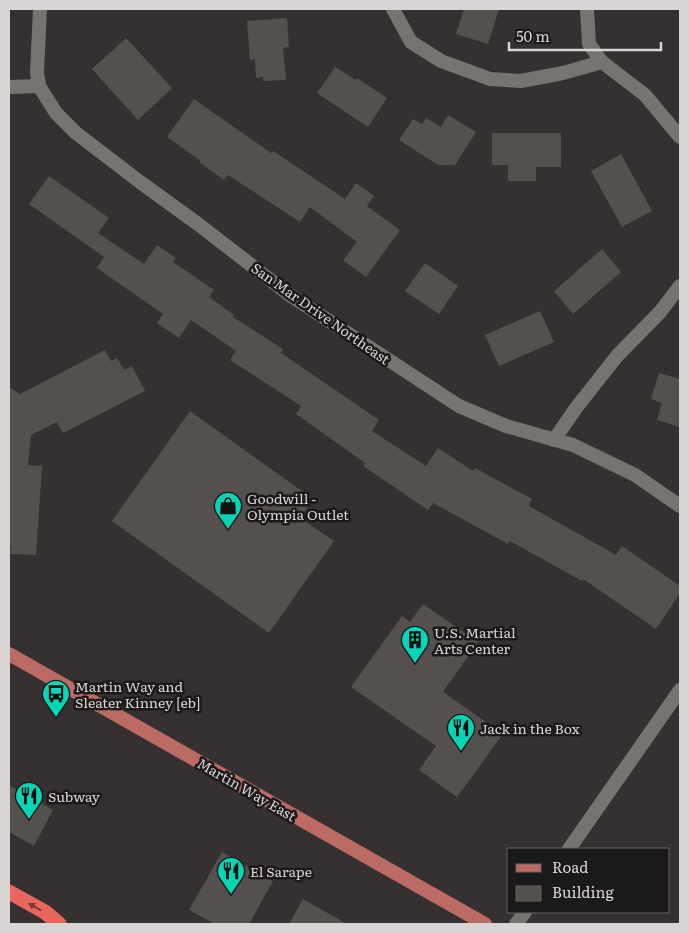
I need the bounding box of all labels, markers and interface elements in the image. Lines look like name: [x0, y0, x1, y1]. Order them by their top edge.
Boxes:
scale bar: [509, 20, 662, 52]
text: 50 m: [516, 24, 550, 47]
street label: San Mar Drive Northeast: [248, 258, 395, 369]
place label: Goodwill - Olympia Outlet: [247, 488, 349, 524]
shop icon: Goodwill - Olympia Outlet: [213, 491, 243, 530]
place label: U.S. Martial Arts Center: [434, 622, 516, 658]
building icon: U.S. Martial Arts Center: [400, 625, 430, 664]
place label: Martin Way and Sleater Kinney [eb]: [75, 676, 201, 712]
bus stop icon: Martin Way and Sleater Kinney [eb]: [41, 679, 71, 718]
restaurant icon: Jack in the Box: [446, 713, 476, 752]
place label: Jack in the Box: [480, 718, 580, 738]
street label: Martin Way East: [194, 753, 300, 826]
restaurant icon: Subway: [14, 781, 44, 820]
place label: Subway: [48, 786, 101, 806]
legend: [507, 848, 669, 913]
text: Road: [552, 855, 588, 878]
restaurant icon: El Sarape: [216, 856, 246, 895]
place label: El Sarape: [250, 861, 312, 881]
text: Building: [552, 880, 614, 903]
one-way arrow: [28, 902, 42, 911]

